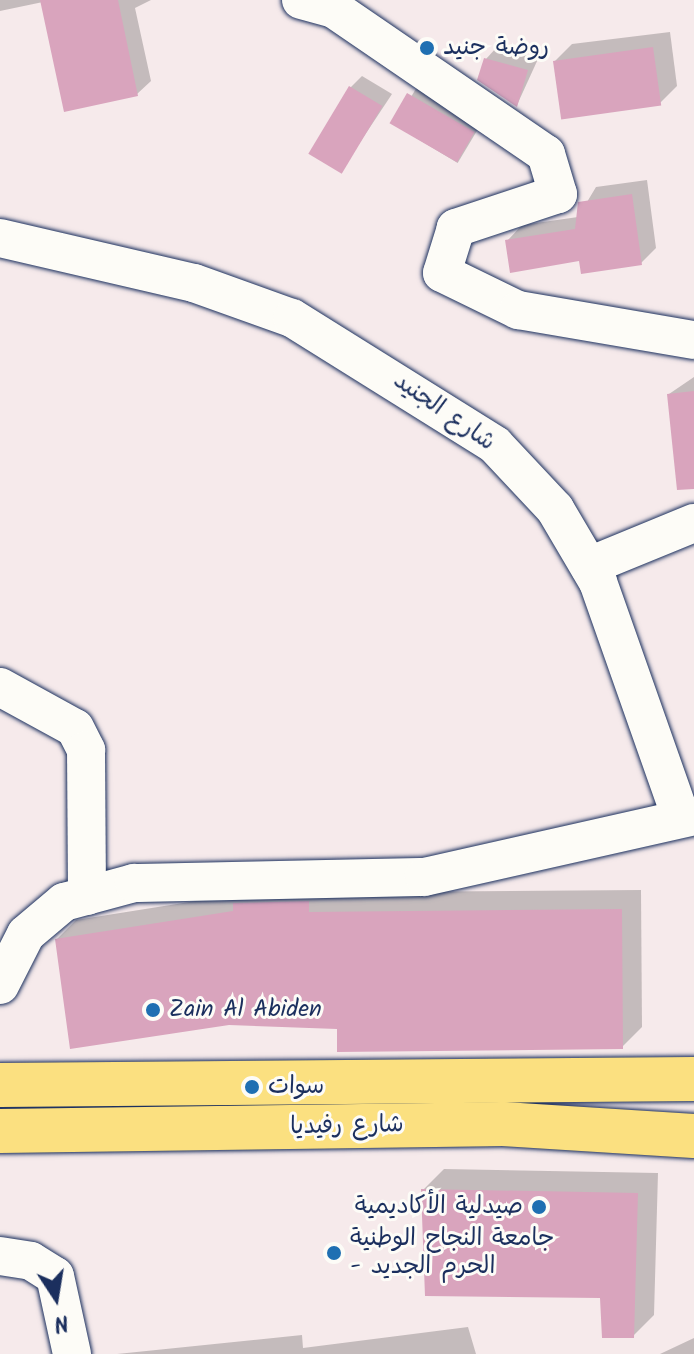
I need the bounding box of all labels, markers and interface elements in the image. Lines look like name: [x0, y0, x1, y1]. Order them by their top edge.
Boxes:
place label: روضة جنيد: [443, 34, 549, 62]
marker: روضة جنيد: [418, 39, 436, 57]
street label: شارع الجنيد: [388, 367, 500, 457]
place label: Zain Al Abiden: [169, 996, 322, 1024]
marker: Zain Al Abiden: [144, 1001, 162, 1019]
place label: سوات: [268, 1073, 324, 1101]
marker: سوات: [243, 1078, 261, 1096]
street label: شارع رفيديا: [290, 1111, 404, 1141]
place label: صيدلية الأكاديمية: [355, 1193, 523, 1221]
marker: صيدلية الأكاديمية: [530, 1198, 548, 1216]
place label: جامعة النجاح الوطنية - الحرم الجديد: [350, 1225, 554, 1281]
marker: جامعة النجاح الوطنية - الحرم الجديد: [325, 1244, 343, 1262]
north arrow: [16, 1258, 96, 1338]
text: N: [51, 1303, 72, 1341]

